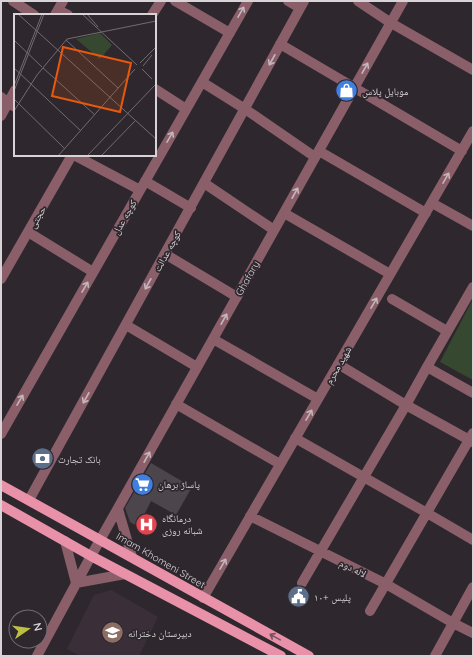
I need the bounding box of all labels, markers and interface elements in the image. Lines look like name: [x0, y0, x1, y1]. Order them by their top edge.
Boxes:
one-way arrow: [238, 7, 246, 19]
inset map: [14, 14, 156, 156]
one-way arrow: [267, 54, 275, 66]
one-way arrow: [362, 62, 370, 74]
shop icon: موبایل پلاس: [334, 78, 360, 104]
place label: موبایل پلاس: [362, 85, 409, 98]
one-way arrow: [166, 132, 174, 144]
one-way arrow: [443, 172, 451, 184]
one-way arrow: [291, 187, 299, 199]
street label: کوچه عدل: [109, 197, 140, 237]
street label: حجتی: [26, 203, 49, 231]
street label: کوچه عدالت: [151, 228, 184, 274]
street label: Ghafary: [233, 259, 262, 298]
one-way arrow: [144, 278, 152, 290]
one-way arrow: [81, 281, 89, 293]
one-way arrow: [370, 297, 378, 309]
one-way arrow: [221, 313, 229, 325]
street label: شهید محرم: [322, 344, 356, 387]
one-way arrow: [81, 392, 89, 404]
one-way arrow: [17, 394, 25, 406]
one-way arrow: [305, 409, 313, 421]
bank icon: بانک تجارت: [29, 446, 55, 472]
one-way arrow: [143, 451, 151, 463]
place label: بانک تجارت: [58, 453, 101, 466]
supermarket icon: پاساژ برهان: [129, 471, 155, 497]
place label: پاساژ برهان: [158, 478, 200, 491]
hospital icon: درمانگاه شبانه روزی: [133, 511, 159, 537]
place label: درمانگاه شبانه روزی: [162, 512, 203, 537]
street label: Imam Khomeni Street: [114, 530, 208, 592]
street label: لاله دوم: [337, 556, 368, 581]
one-way arrow: [219, 558, 227, 570]
public building icon: پلیس +۱۰: [285, 584, 311, 610]
place label: پلیس +۱۰: [314, 591, 351, 604]
north arrow: [8, 609, 48, 649]
school or university icon: دبیرستان دخترانه: [99, 620, 125, 646]
text: N: [30, 621, 45, 632]
place label: دبیرستان دخترانه: [128, 627, 192, 640]
one-way arrow: [269, 633, 281, 641]

